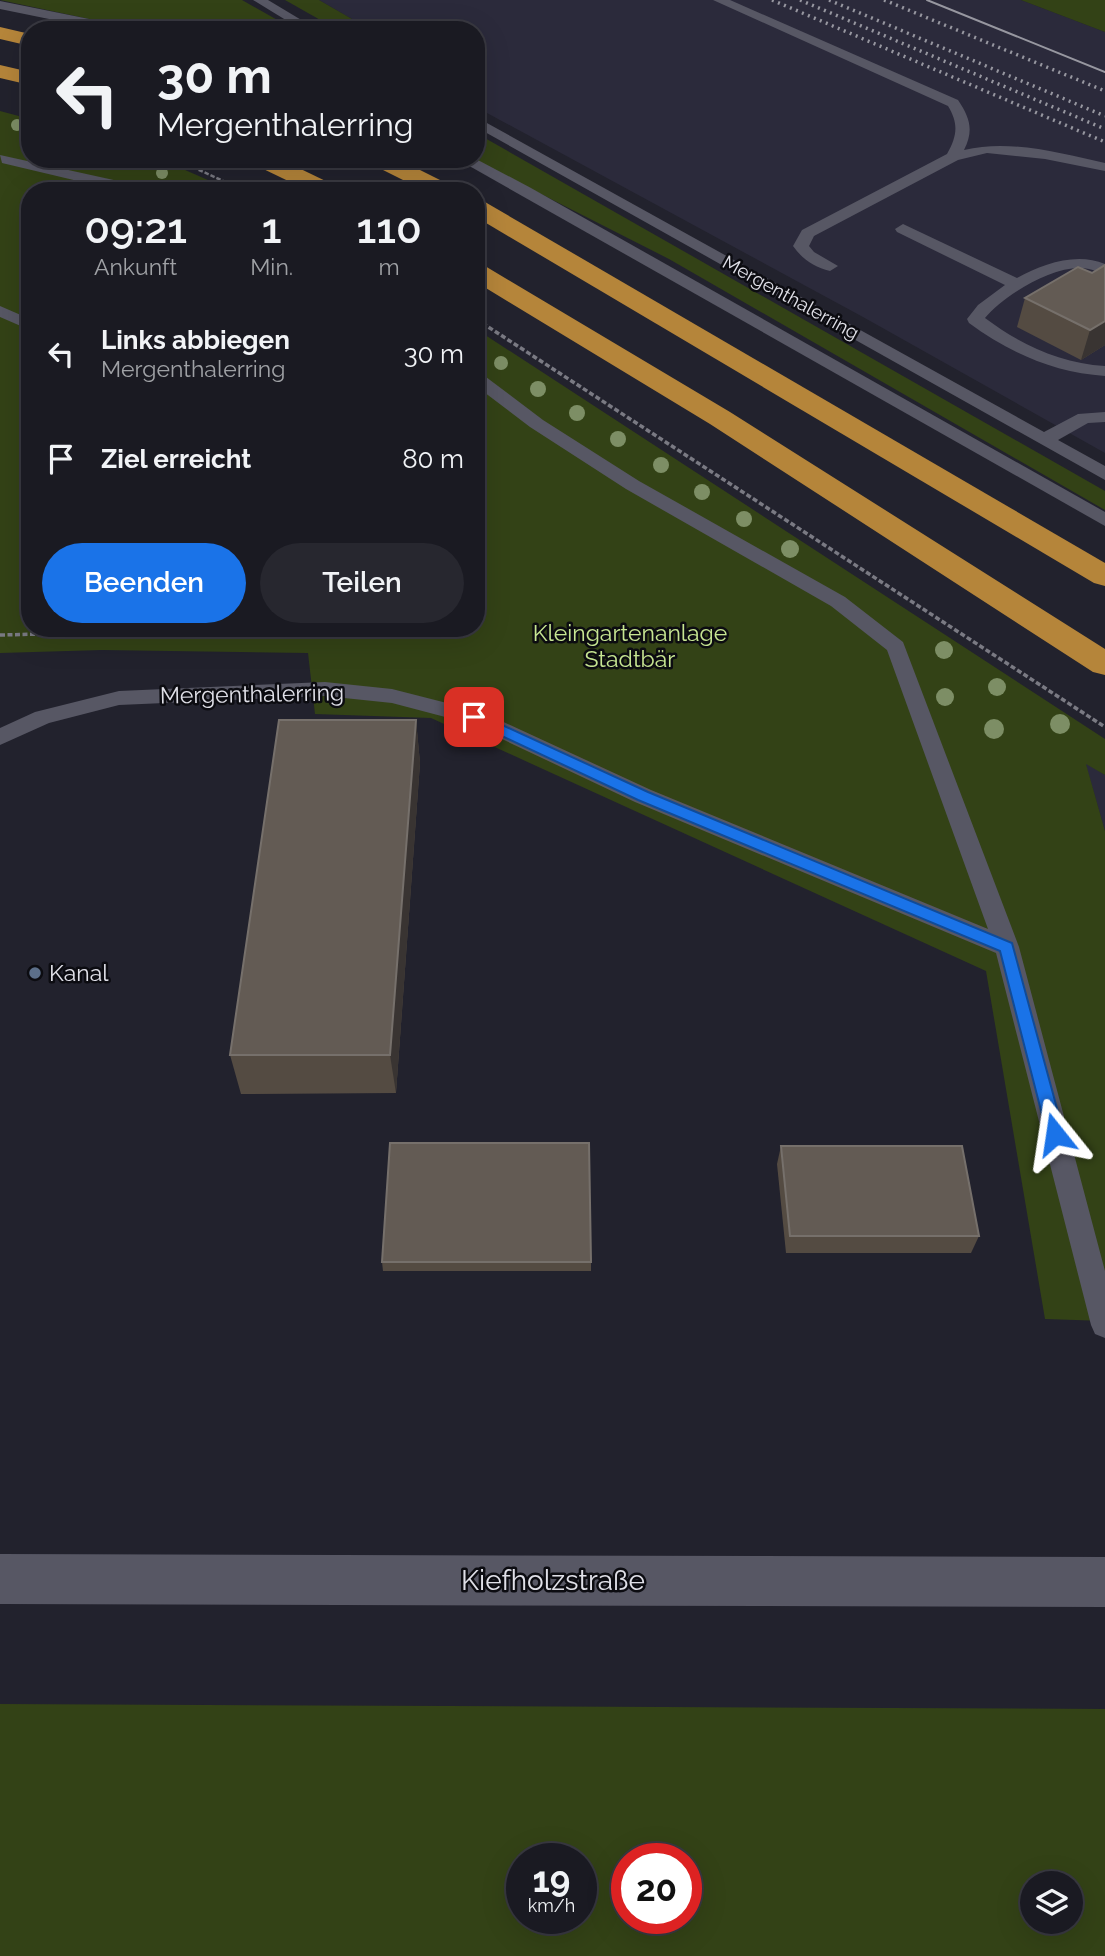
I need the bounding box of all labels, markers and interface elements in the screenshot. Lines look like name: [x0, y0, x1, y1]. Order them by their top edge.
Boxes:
text: 30 m: [157, 47, 272, 104]
icon: left: [42, 49, 133, 140]
text: Mergenthalerring: [157, 106, 414, 143]
text: 09:21: [84, 204, 187, 253]
text: 1: [262, 204, 282, 253]
text: 110: [356, 204, 422, 253]
street label: Mergenthalerring: [719, 250, 863, 344]
text: Ankunft: [94, 253, 177, 280]
text: Min.: [250, 253, 293, 280]
text: m: [379, 253, 400, 280]
text: Links abbiegen: [101, 325, 290, 355]
icon: left: [42, 335, 80, 373]
text: 30 m: [404, 339, 464, 369]
text: Mergenthalerring: [101, 355, 285, 382]
icon: arrive: [42, 440, 80, 478]
text: Ziel erreicht: [101, 444, 251, 474]
text: 80 m: [402, 444, 464, 474]
button: Beenden: [42, 543, 246, 623]
button: Teilen: [260, 543, 464, 623]
park label: Kleingartenanlage Stadtbär: [533, 619, 727, 672]
street label: Mergenthalerring: [160, 678, 344, 709]
pin: [444, 687, 504, 747]
icon: arrive: [455, 698, 493, 736]
place label: Kanal: [49, 959, 109, 986]
marker: Kanal: [27, 965, 43, 981]
position arrow: [1018, 1097, 1092, 1171]
street label: Kiefholzstraße: [461, 1564, 645, 1597]
speed limit sign: 20: [611, 1843, 702, 1934]
text: 19: [533, 1859, 570, 1900]
map controls: [1020, 1871, 1083, 1934]
button: layers: [1020, 1871, 1083, 1934]
text: km/h: [528, 1895, 575, 1916]

